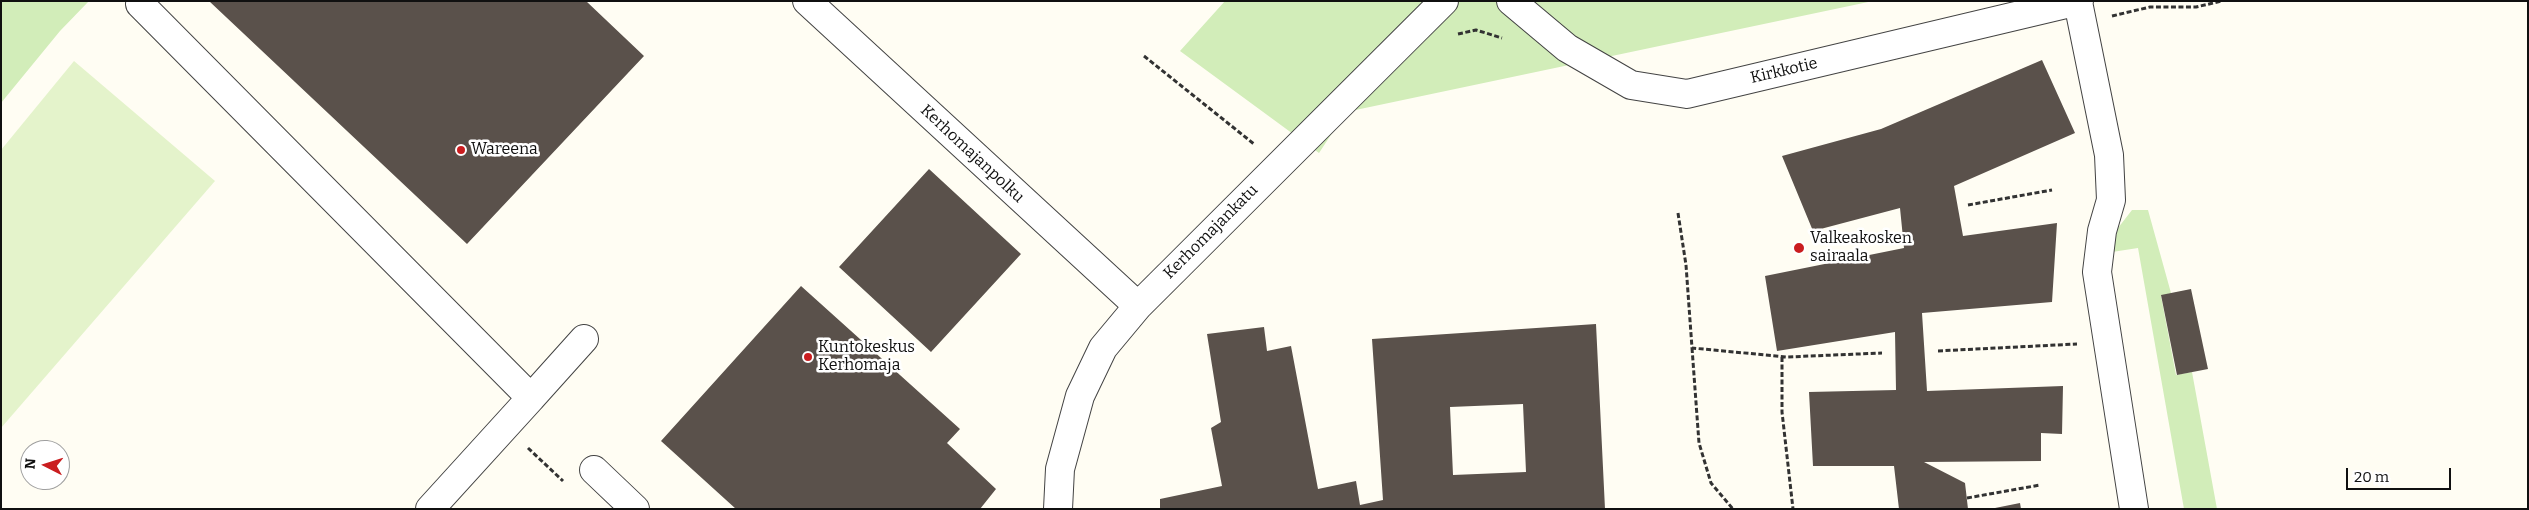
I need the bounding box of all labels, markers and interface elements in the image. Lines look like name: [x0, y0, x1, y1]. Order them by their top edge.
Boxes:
street label: Kirkkotie: [1748, 54, 1820, 88]
street label: Kerhomajanpolku: [916, 101, 1028, 207]
place label: Wareena: [471, 140, 538, 160]
marker: Wareena: [455, 144, 467, 156]
street label: Kerhomajankatu: [1160, 181, 1262, 283]
place label: Valkeakosken sairaala: [1810, 229, 1912, 267]
marker: Valkeakosken sairaala: [1792, 241, 1806, 255]
place label: Kuntokeskus Kerhomaja: [818, 338, 915, 376]
marker: Kuntokeskus Kerhomaja: [802, 351, 814, 363]
north arrow: [20, 440, 70, 490]
text: N: [22, 458, 39, 470]
scale bar: [2349, 458, 2454, 490]
text: 20 m: [2354, 468, 2389, 486]

